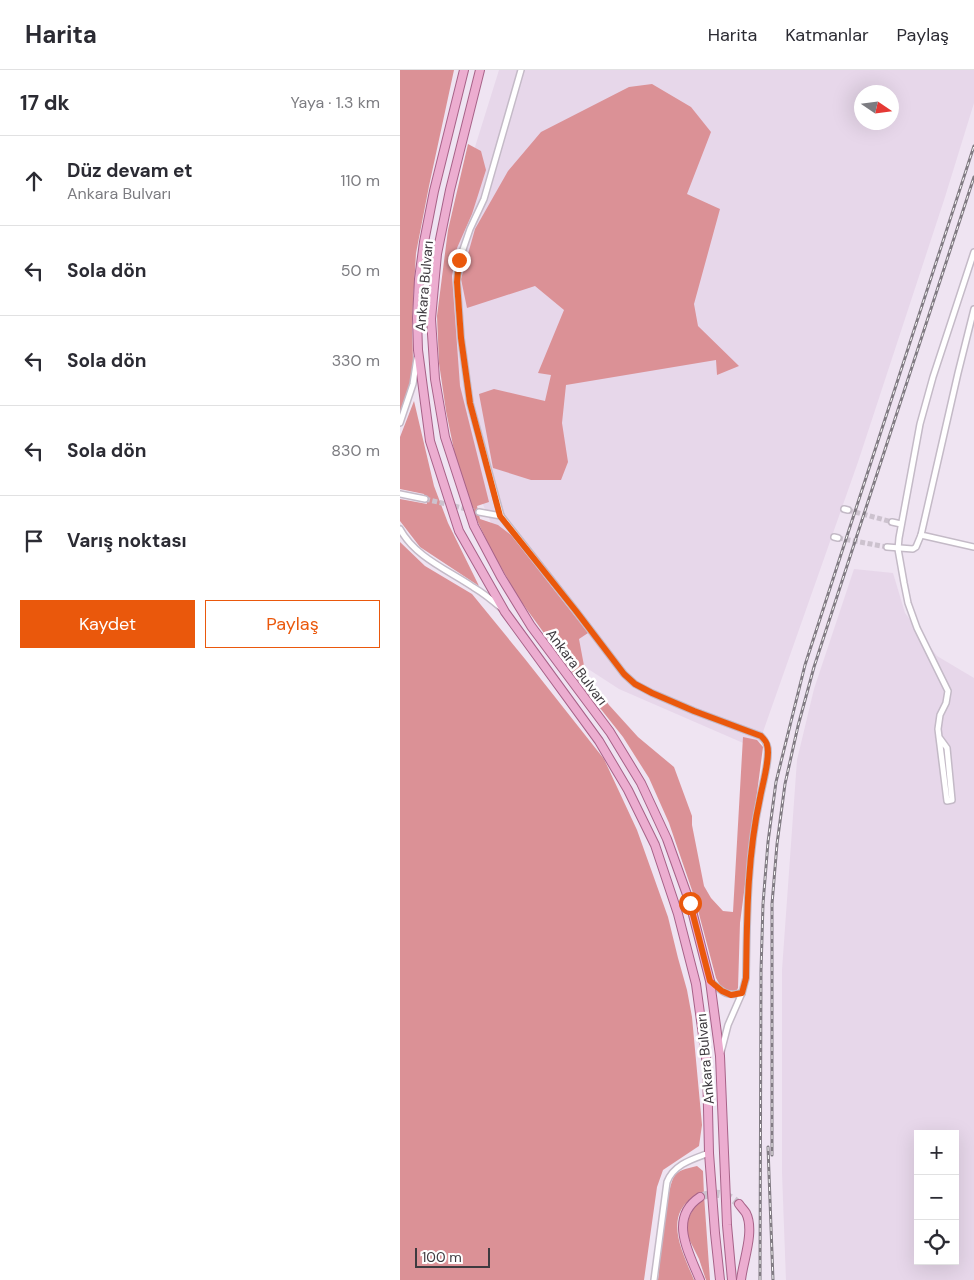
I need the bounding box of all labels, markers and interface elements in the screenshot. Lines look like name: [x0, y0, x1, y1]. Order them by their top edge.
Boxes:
text: Harita: [25, 19, 97, 50]
text: Harita: [708, 23, 757, 47]
text: Katmanlar: [785, 23, 869, 47]
text: Paylaş: [897, 23, 949, 47]
north arrow: [854, 85, 899, 130]
text: 17 dk: [20, 89, 70, 117]
text: Yaya · 1.3 km: [290, 92, 380, 113]
text: Düz devam et: [67, 158, 193, 183]
icon: ahead: [20, 167, 48, 195]
text: 110 m: [341, 170, 380, 191]
text: Ankara Bulvarı: [67, 183, 171, 204]
street label: Ankara Bulvarı: [411, 240, 437, 332]
route end: [448, 249, 471, 272]
icon: left: [20, 257, 48, 285]
text: Sola dön: [67, 258, 147, 283]
text: 50 m: [341, 260, 380, 281]
icon: left: [20, 347, 48, 375]
text: Sola dön: [67, 348, 147, 373]
text: 330 m: [332, 350, 380, 371]
icon: left: [20, 437, 48, 465]
text: Sola dön: [67, 438, 147, 463]
text: 830 m: [331, 440, 380, 461]
icon: arrive: [20, 527, 48, 555]
text: Varış noktası: [67, 528, 187, 553]
button: Kaydet: [20, 600, 195, 648]
button: Paylaş: [205, 600, 380, 648]
street label: Ankara Bulvarı: [542, 625, 612, 709]
route start: [679, 892, 702, 915]
street label: Ankara Bulvarı: [692, 1013, 718, 1105]
map controls: [914, 1130, 959, 1265]
button: +: [914, 1130, 959, 1175]
button: −: [914, 1175, 959, 1220]
button: locate: [914, 1220, 959, 1265]
scale bar: [415, 1245, 490, 1268]
text: 100 m: [422, 1248, 462, 1266]

